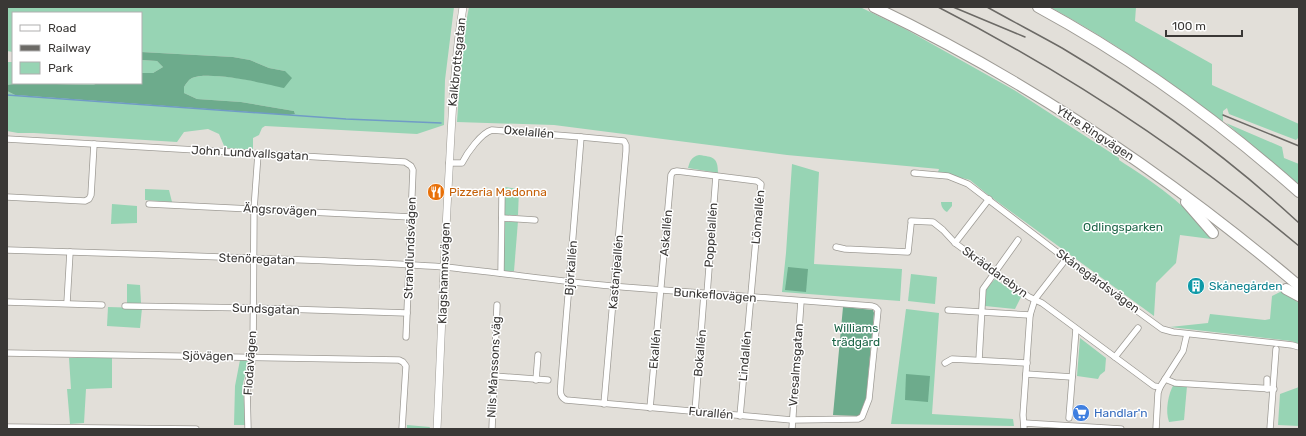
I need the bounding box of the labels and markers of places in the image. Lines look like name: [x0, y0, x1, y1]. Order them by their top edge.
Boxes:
restaurant icon: Pizzeria Madonna: [426, 182, 446, 202]
place label: Pizzeria Madonna: [449, 185, 547, 199]
building icon: Skånegården: [1186, 276, 1206, 296]
place label: Skånegården: [1209, 279, 1283, 293]
supermarket icon: Handlar'n: [1071, 403, 1091, 423]
place label: Handlar'n: [1094, 406, 1148, 420]

